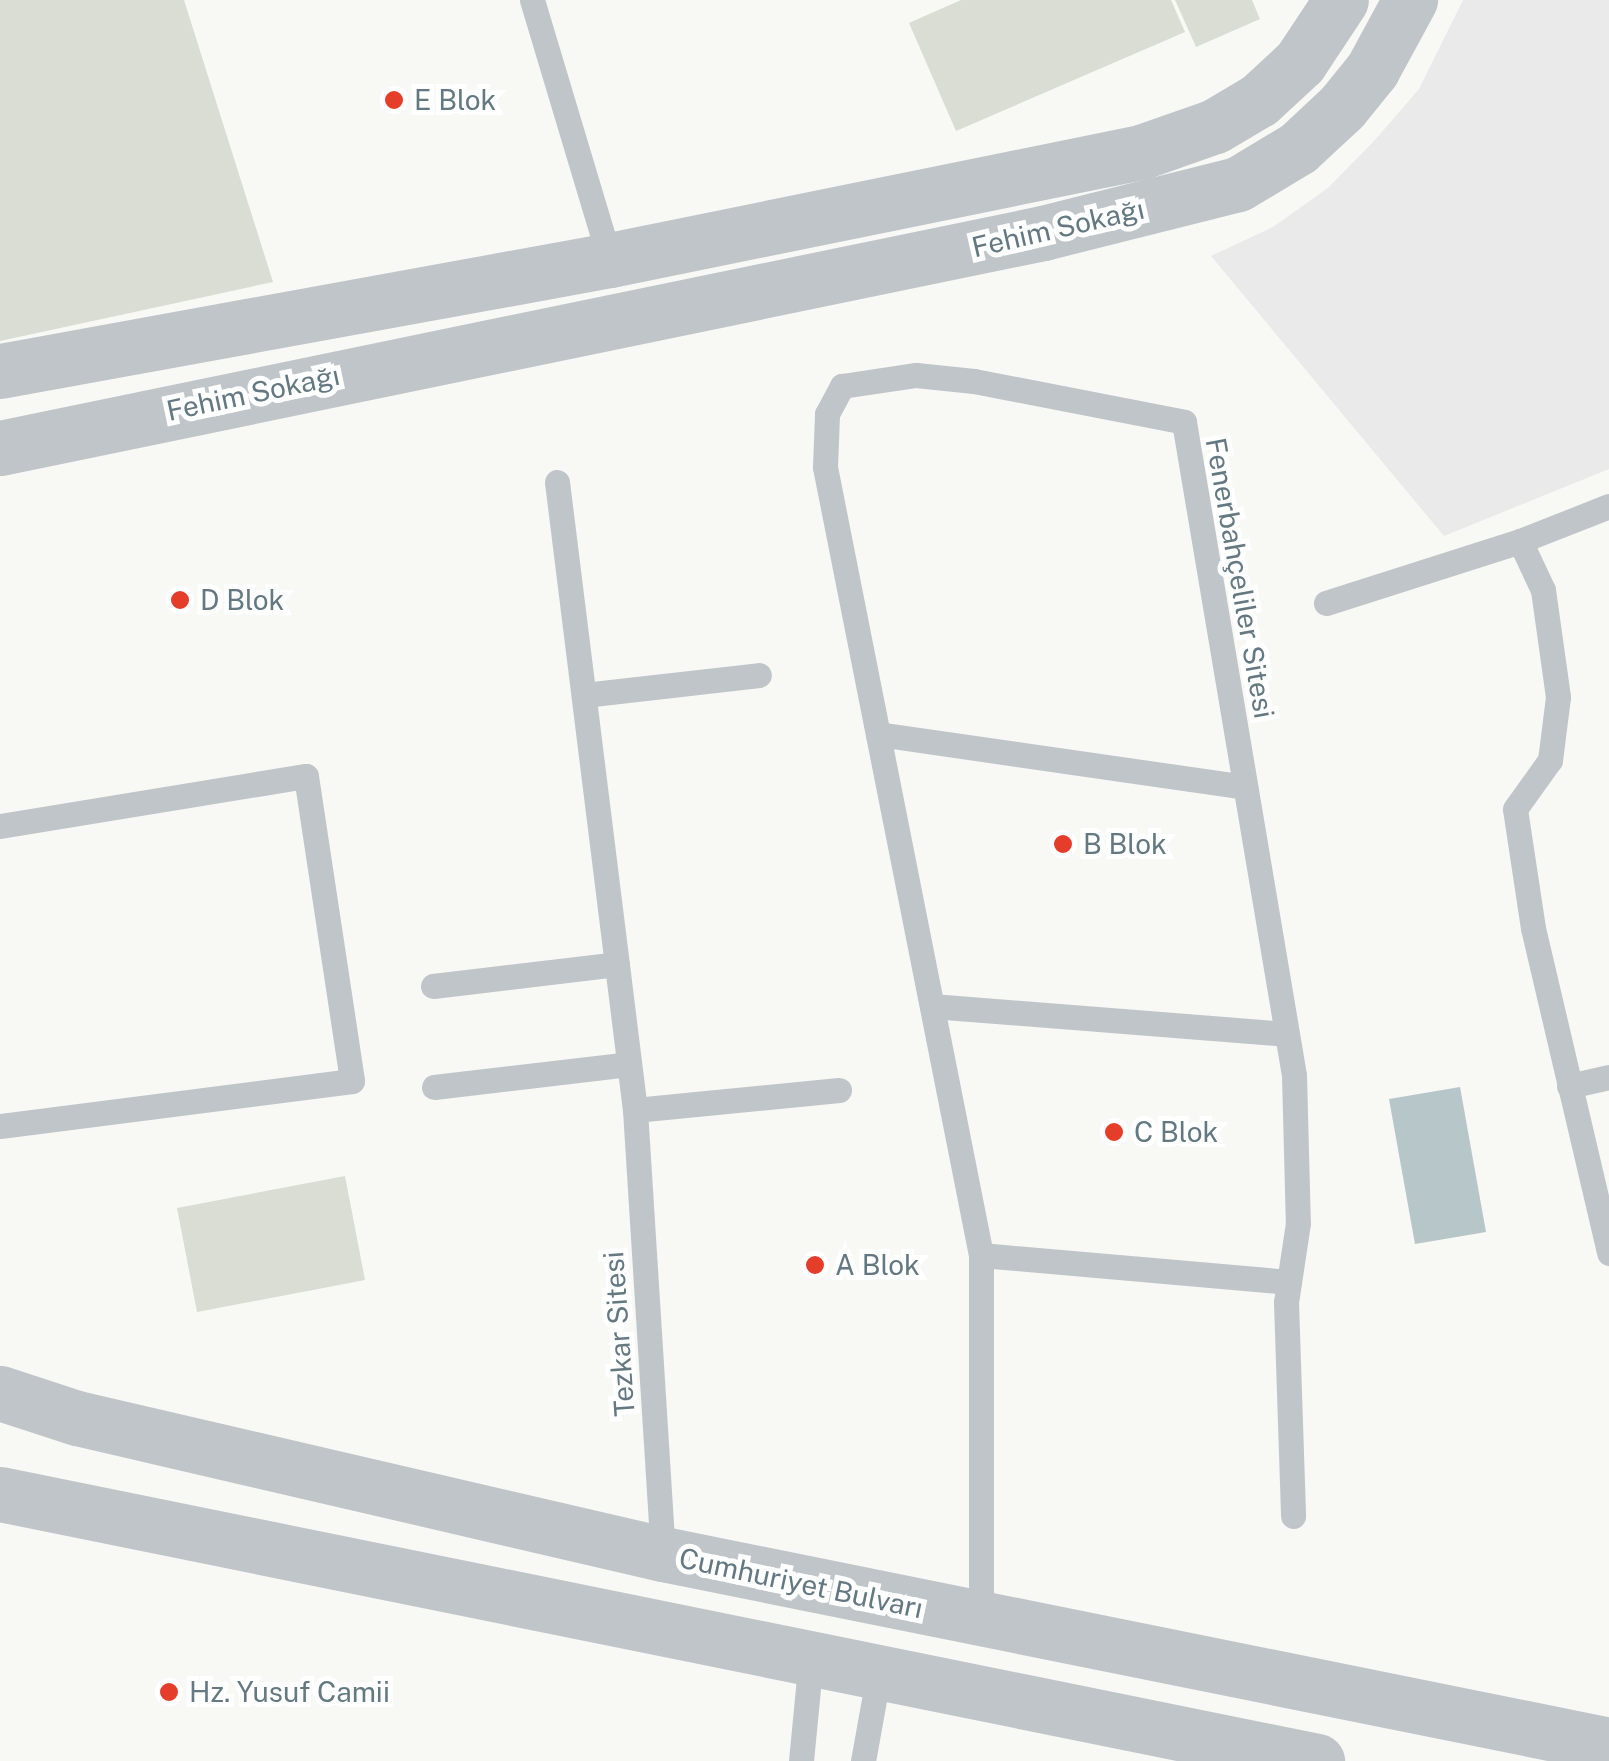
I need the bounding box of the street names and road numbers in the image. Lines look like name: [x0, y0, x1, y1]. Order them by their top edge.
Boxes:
street label: Fehim Sokağı: [968, 192, 1148, 264]
street label: Fehim Sokağı: [163, 358, 343, 428]
street label: Fenerbahçeliler Sitesi: [1199, 435, 1281, 721]
street label: Tezkar Sitesi: [596, 1250, 642, 1418]
street label: Cumhuriyet Bulvarı: [676, 1541, 926, 1625]

